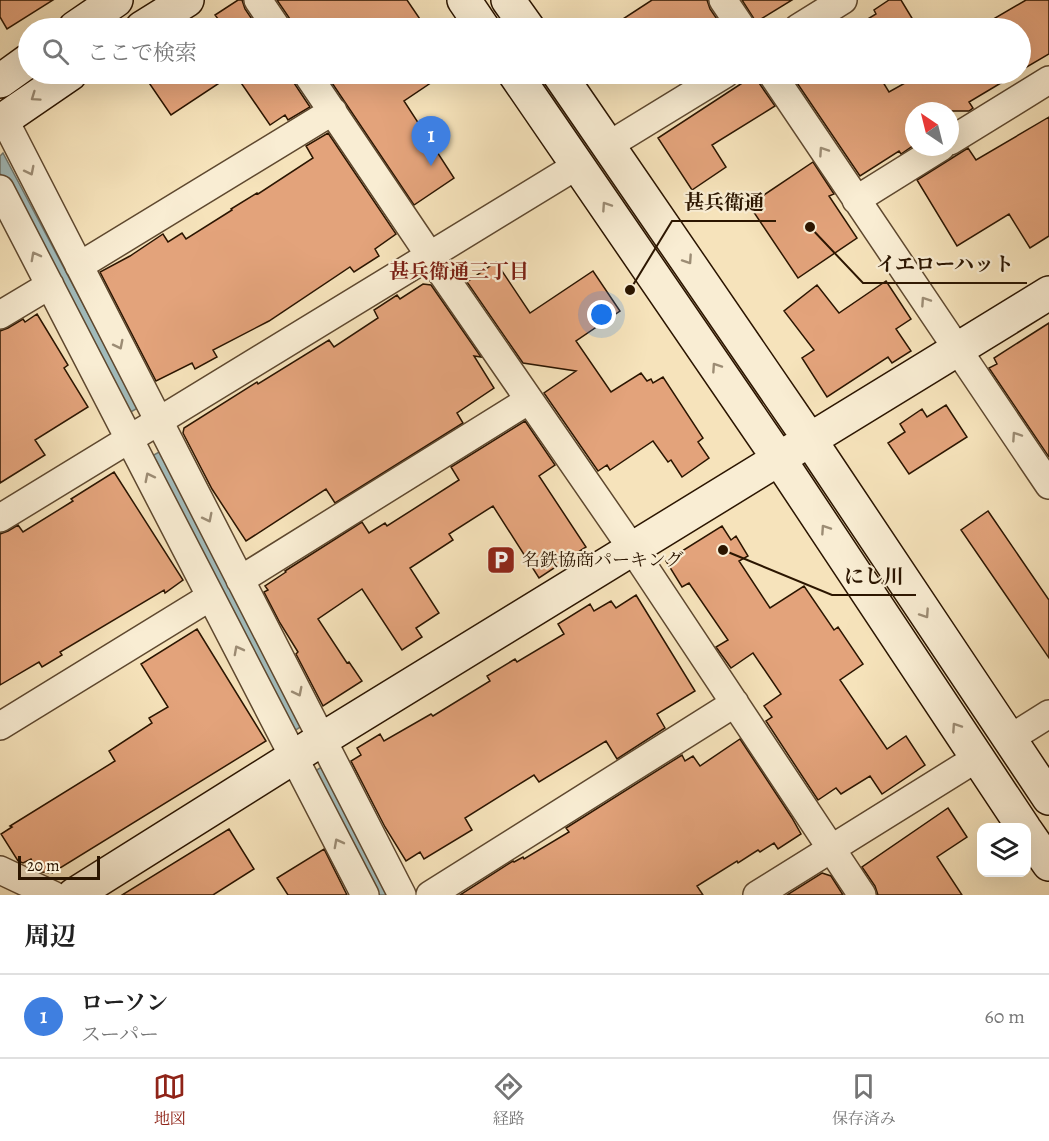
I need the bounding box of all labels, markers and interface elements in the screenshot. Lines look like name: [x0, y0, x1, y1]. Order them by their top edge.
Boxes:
search box: [18, 18, 1031, 84]
icon: search: [39, 35, 72, 68]
text: ここで検索: [87, 38, 197, 68]
one-way arrow: [30, 90, 41, 101]
north arrow: [905, 102, 959, 156]
pin: 1: [412, 116, 450, 166]
one-way arrow: [819, 147, 831, 157]
one-way arrow: [23, 165, 35, 176]
callout: 甚兵衛通: [672, 183, 776, 221]
text: 甚兵衛通: [684, 189, 764, 216]
one-way arrow: [603, 202, 614, 213]
callout: イエローハット: [863, 245, 1027, 283]
text: イエローハット: [876, 251, 1014, 278]
one-way arrow: [31, 252, 42, 262]
one-way arrow: [681, 254, 692, 265]
district label: 甚兵衛通三丁目: [389, 258, 529, 285]
one-way arrow: [921, 297, 932, 308]
your location: [587, 300, 616, 329]
one-way arrow: [112, 339, 124, 350]
one-way arrow: [713, 363, 724, 374]
one-way arrow: [1013, 432, 1024, 443]
one-way arrow: [145, 472, 156, 483]
one-way arrow: [201, 512, 213, 523]
one-way arrow: [821, 525, 833, 535]
parking icon: 名鉄協商パーキング: [485, 544, 517, 576]
place label: 名鉄協商パーキング: [522, 548, 683, 572]
callout: にし川: [832, 557, 916, 595]
text: にし川: [844, 563, 904, 590]
one-way arrow: [918, 607, 929, 618]
one-way arrow: [234, 646, 245, 656]
one-way arrow: [290, 686, 302, 697]
one-way arrow: [952, 722, 963, 733]
map controls: [977, 823, 1031, 877]
button: layers: [977, 823, 1031, 877]
one-way arrow: [334, 839, 345, 849]
scale bar: [18, 853, 100, 880]
text: 20 m: [27, 855, 60, 877]
text: 周辺: [24, 919, 76, 954]
text: ローソン: [81, 988, 168, 1018]
text: 1: [40, 1003, 47, 1030]
text: 60 m: [985, 1003, 1025, 1030]
text: スーパー: [81, 1021, 159, 1048]
tab: 地図: [153, 1070, 186, 1130]
tab: 経路: [492, 1070, 525, 1130]
tab: 保存済み: [832, 1070, 896, 1130]

